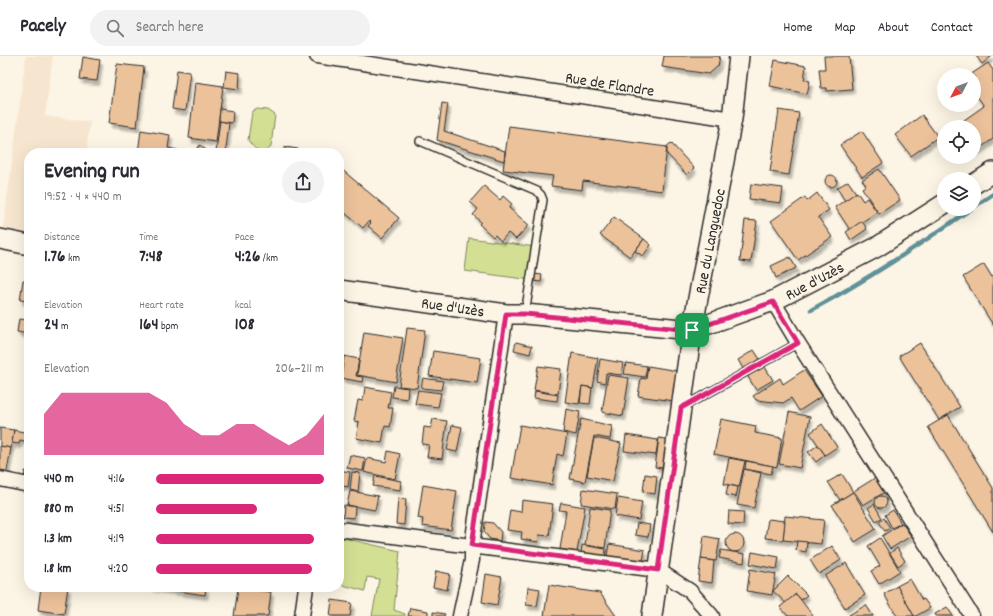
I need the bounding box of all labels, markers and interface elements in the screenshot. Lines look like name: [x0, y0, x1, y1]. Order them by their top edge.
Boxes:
search box: [90, 10, 370, 46]
text: Pacely: [20, 14, 66, 41]
icon: search: [104, 17, 126, 39]
text: Search here: [136, 17, 204, 39]
text: Home: [783, 18, 812, 38]
text: Map: [834, 18, 856, 38]
text: About: [878, 18, 909, 38]
text: Contact: [931, 18, 973, 38]
street label: Rue de Flandre: [563, 67, 656, 104]
north arrow: [937, 68, 981, 112]
map controls: [937, 68, 981, 216]
button: locate: [937, 120, 981, 164]
text: Evening run: [44, 157, 140, 188]
button: share: [282, 161, 324, 203]
button: layers: [937, 172, 981, 216]
street label: Rue du Languedoc: [690, 187, 733, 296]
text: 19:52 · 4 × 440 m: [44, 188, 122, 207]
text: Distance: [44, 230, 80, 246]
text: Time: [139, 230, 158, 246]
text: Pace: [235, 230, 254, 246]
text: 1.76: [44, 246, 65, 270]
text: 7:48: [139, 246, 163, 270]
text: 4:26: [235, 246, 260, 270]
text: km: [65, 251, 80, 267]
text: /km: [260, 251, 278, 267]
street label: Rue d'Uzès: [782, 257, 849, 307]
street label: Rue d'Uzès: [420, 293, 486, 324]
text: Elevation: [44, 298, 82, 314]
text: Heart rate: [139, 298, 184, 314]
text: kcal: [235, 298, 251, 314]
pin: [675, 313, 709, 347]
text: 24: [44, 314, 58, 338]
text: 164: [139, 314, 158, 338]
text: 108: [235, 314, 254, 338]
text: m: [58, 319, 69, 335]
text: bpm: [158, 319, 178, 335]
icon: arrive: [681, 319, 703, 341]
text: Elevation: [44, 360, 89, 379]
text: 206–211 m: [275, 360, 324, 379]
text: 440 m: [44, 470, 74, 489]
text: 4:16: [108, 470, 125, 489]
text: 880 m: [44, 500, 73, 519]
text: 4:51: [108, 500, 124, 519]
text: 1.3 km: [44, 530, 72, 549]
text: 4:19: [108, 530, 124, 549]
text: 1.8 km: [44, 560, 71, 579]
text: 4:20: [108, 560, 128, 579]

